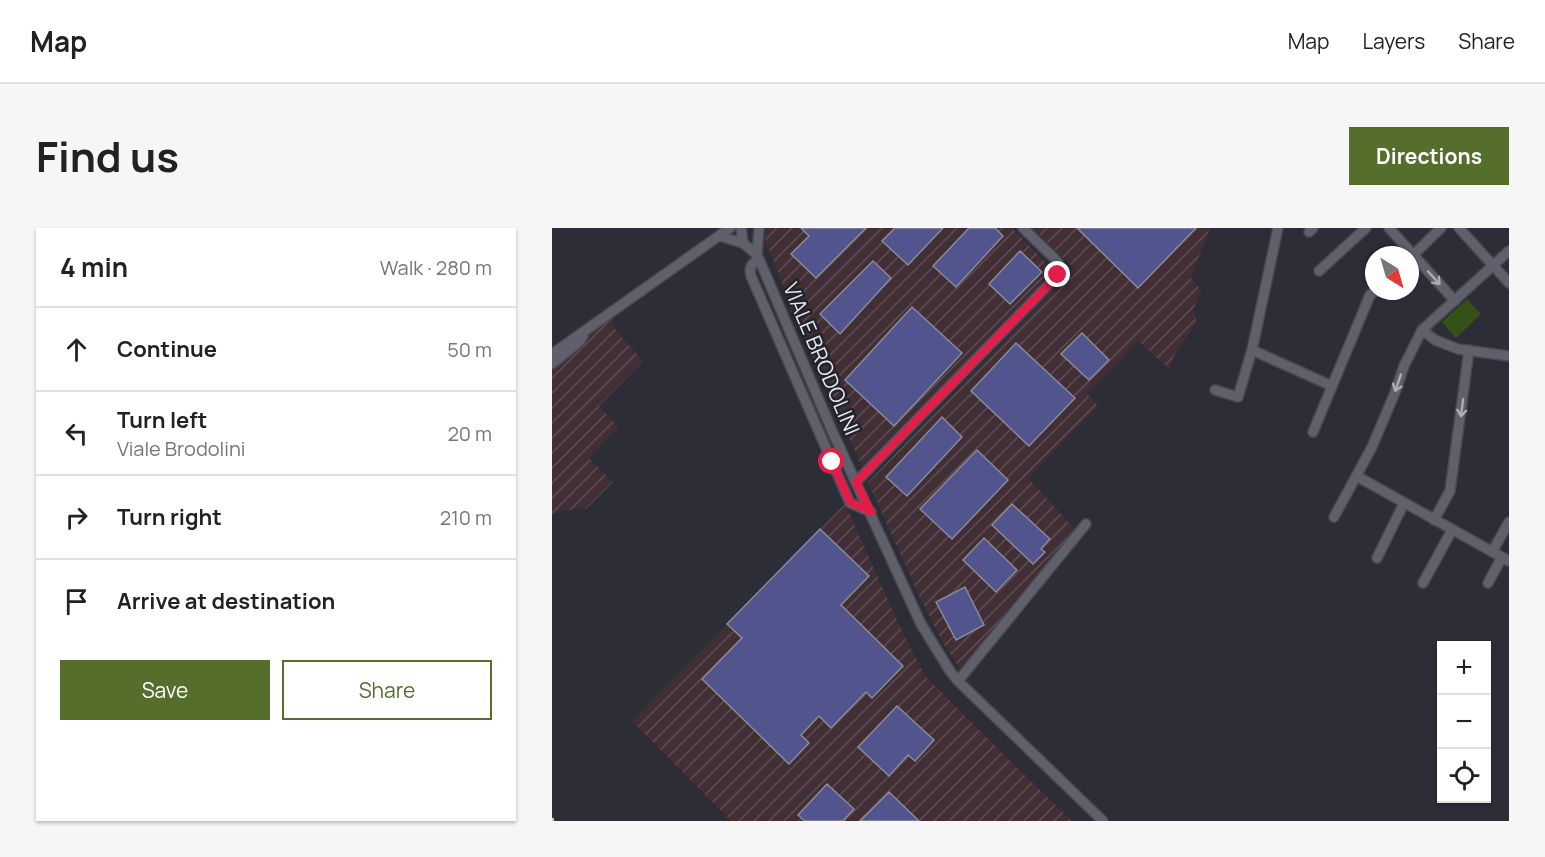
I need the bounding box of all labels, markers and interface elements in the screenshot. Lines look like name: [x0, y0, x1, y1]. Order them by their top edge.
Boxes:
text: Map: [30, 22, 87, 60]
text: Map: [1288, 27, 1329, 55]
text: Layers: [1362, 27, 1425, 55]
text: Share: [1458, 27, 1515, 55]
text: Find us: [36, 127, 179, 185]
button: Directions: [1349, 127, 1509, 185]
north arrow: [1365, 246, 1419, 300]
text: 4 min: [60, 249, 128, 285]
text: Walk · 280 m: [380, 254, 492, 281]
route end: [1044, 261, 1070, 287]
one-way arrow: [1427, 270, 1441, 285]
street label: VIALE BRODOLINI: [777, 278, 867, 439]
icon: ahead: [60, 333, 93, 366]
text: Continue: [117, 334, 217, 364]
text: 50 m: [447, 336, 492, 363]
one-way arrow: [1392, 373, 1403, 392]
one-way arrow: [1456, 397, 1467, 417]
text: Turn left: [117, 405, 207, 435]
icon: left: [60, 417, 93, 450]
text: 20 m: [447, 420, 492, 447]
text: Viale Brodolini: [117, 435, 245, 462]
route start: [818, 448, 844, 474]
icon: right: [60, 501, 93, 534]
text: Turn right: [117, 502, 222, 532]
text: 210 m: [440, 504, 492, 531]
icon: arrive: [60, 585, 93, 618]
text: Arrive at destination: [117, 586, 335, 616]
map controls: [1437, 641, 1491, 803]
button: +: [1437, 641, 1491, 695]
button: Save: [60, 660, 270, 720]
button: Share: [282, 660, 492, 720]
button: −: [1437, 695, 1491, 749]
button: locate: [1437, 749, 1491, 803]

